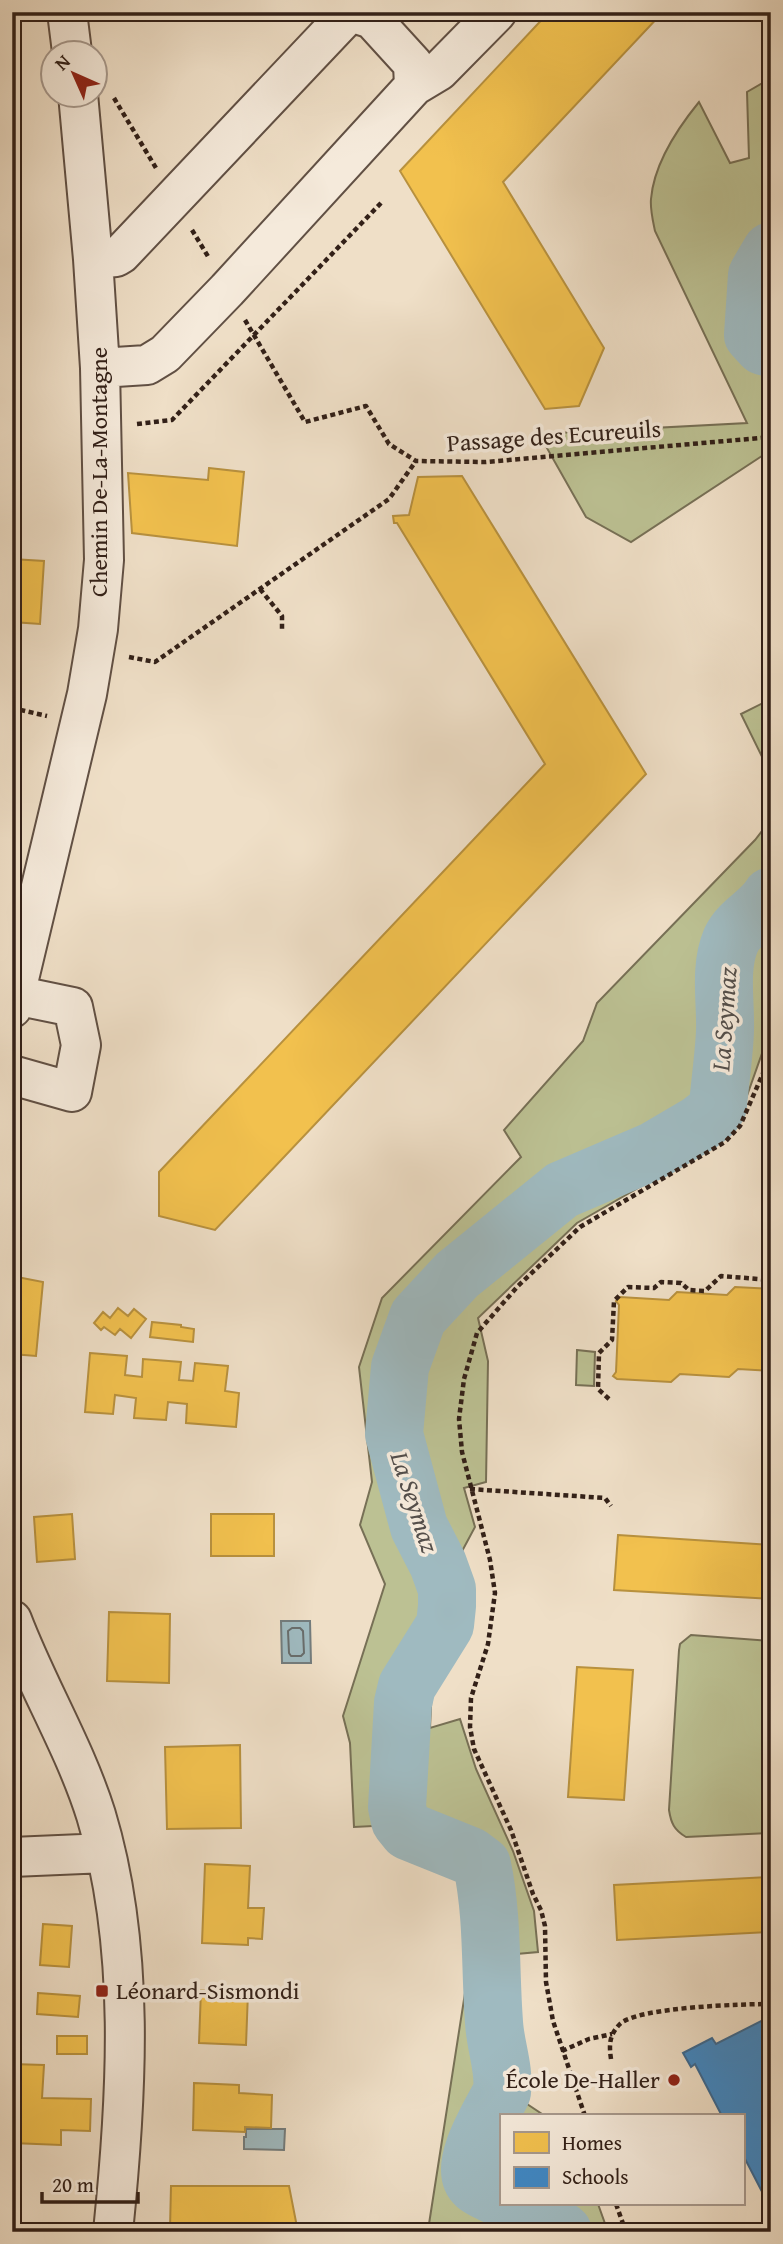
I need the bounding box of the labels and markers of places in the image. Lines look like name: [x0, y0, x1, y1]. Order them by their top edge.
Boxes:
place label: Léonard-Sismondi: [116, 1973, 300, 2008]
marker: Léonard-Sismondi: [94, 1983, 110, 1999]
place label: École De-Haller: [506, 2062, 660, 2097]
marker: École De-Haller: [666, 2072, 682, 2088]

